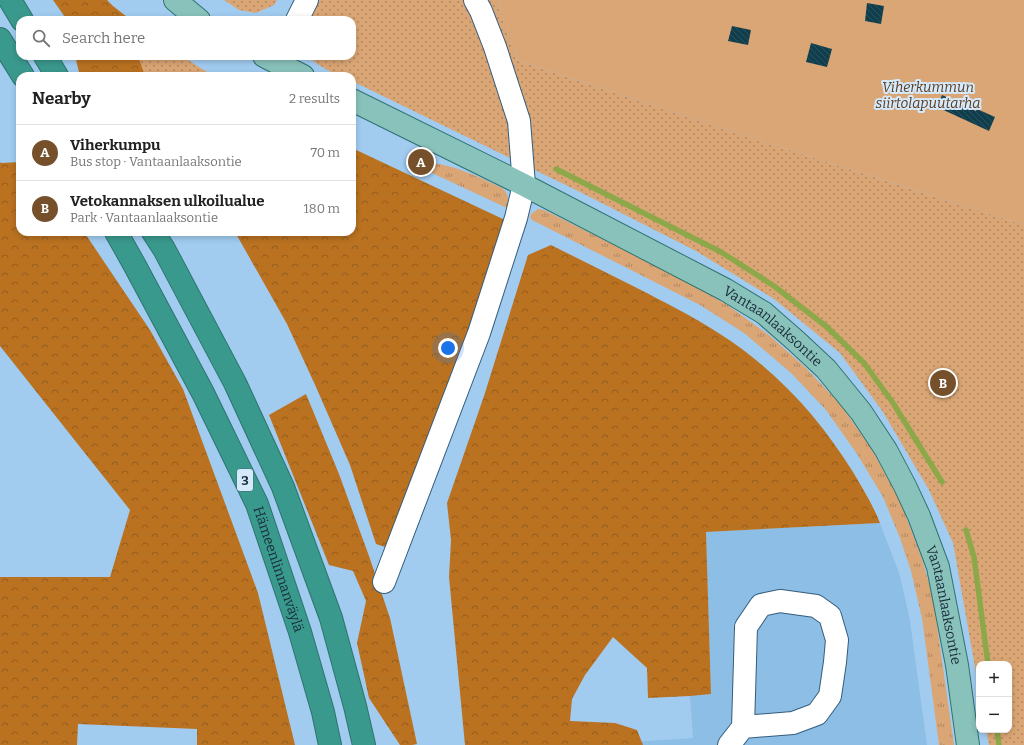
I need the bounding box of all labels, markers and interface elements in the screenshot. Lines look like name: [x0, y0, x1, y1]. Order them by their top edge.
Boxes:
search box: [16, 16, 356, 60]
icon: search: [30, 27, 52, 49]
text: Search here: [62, 29, 145, 47]
park label: Viherkummun siirtolapuutarha: [876, 79, 980, 112]
text: Nearby: [32, 88, 91, 109]
text: 2 results: [289, 91, 340, 106]
text: Viherkumpu: [70, 136, 161, 154]
text: A: [40, 145, 50, 160]
text: 70 m: [310, 145, 340, 160]
pin: A: [408, 147, 434, 177]
text: Bus stop · Vantaanlaaksontie: [70, 154, 242, 169]
text: Vetokannaksen ulkoilualue: [70, 192, 264, 210]
text: B: [41, 201, 49, 216]
text: 180 m: [304, 201, 340, 216]
text: Park · Vantaanlaaksontie: [70, 210, 218, 225]
street label: Vantaanlaaksontie: [720, 282, 826, 370]
your location: [438, 338, 458, 358]
pin: B: [930, 368, 956, 398]
road number: 3: [237, 469, 253, 491]
street label: Hämeenlinnanväylä: [249, 504, 307, 635]
street label: Vantaanlaaksontie: [922, 543, 965, 666]
map controls: [976, 661, 1012, 733]
button: +: [976, 661, 1012, 697]
button: −: [976, 697, 1012, 733]

